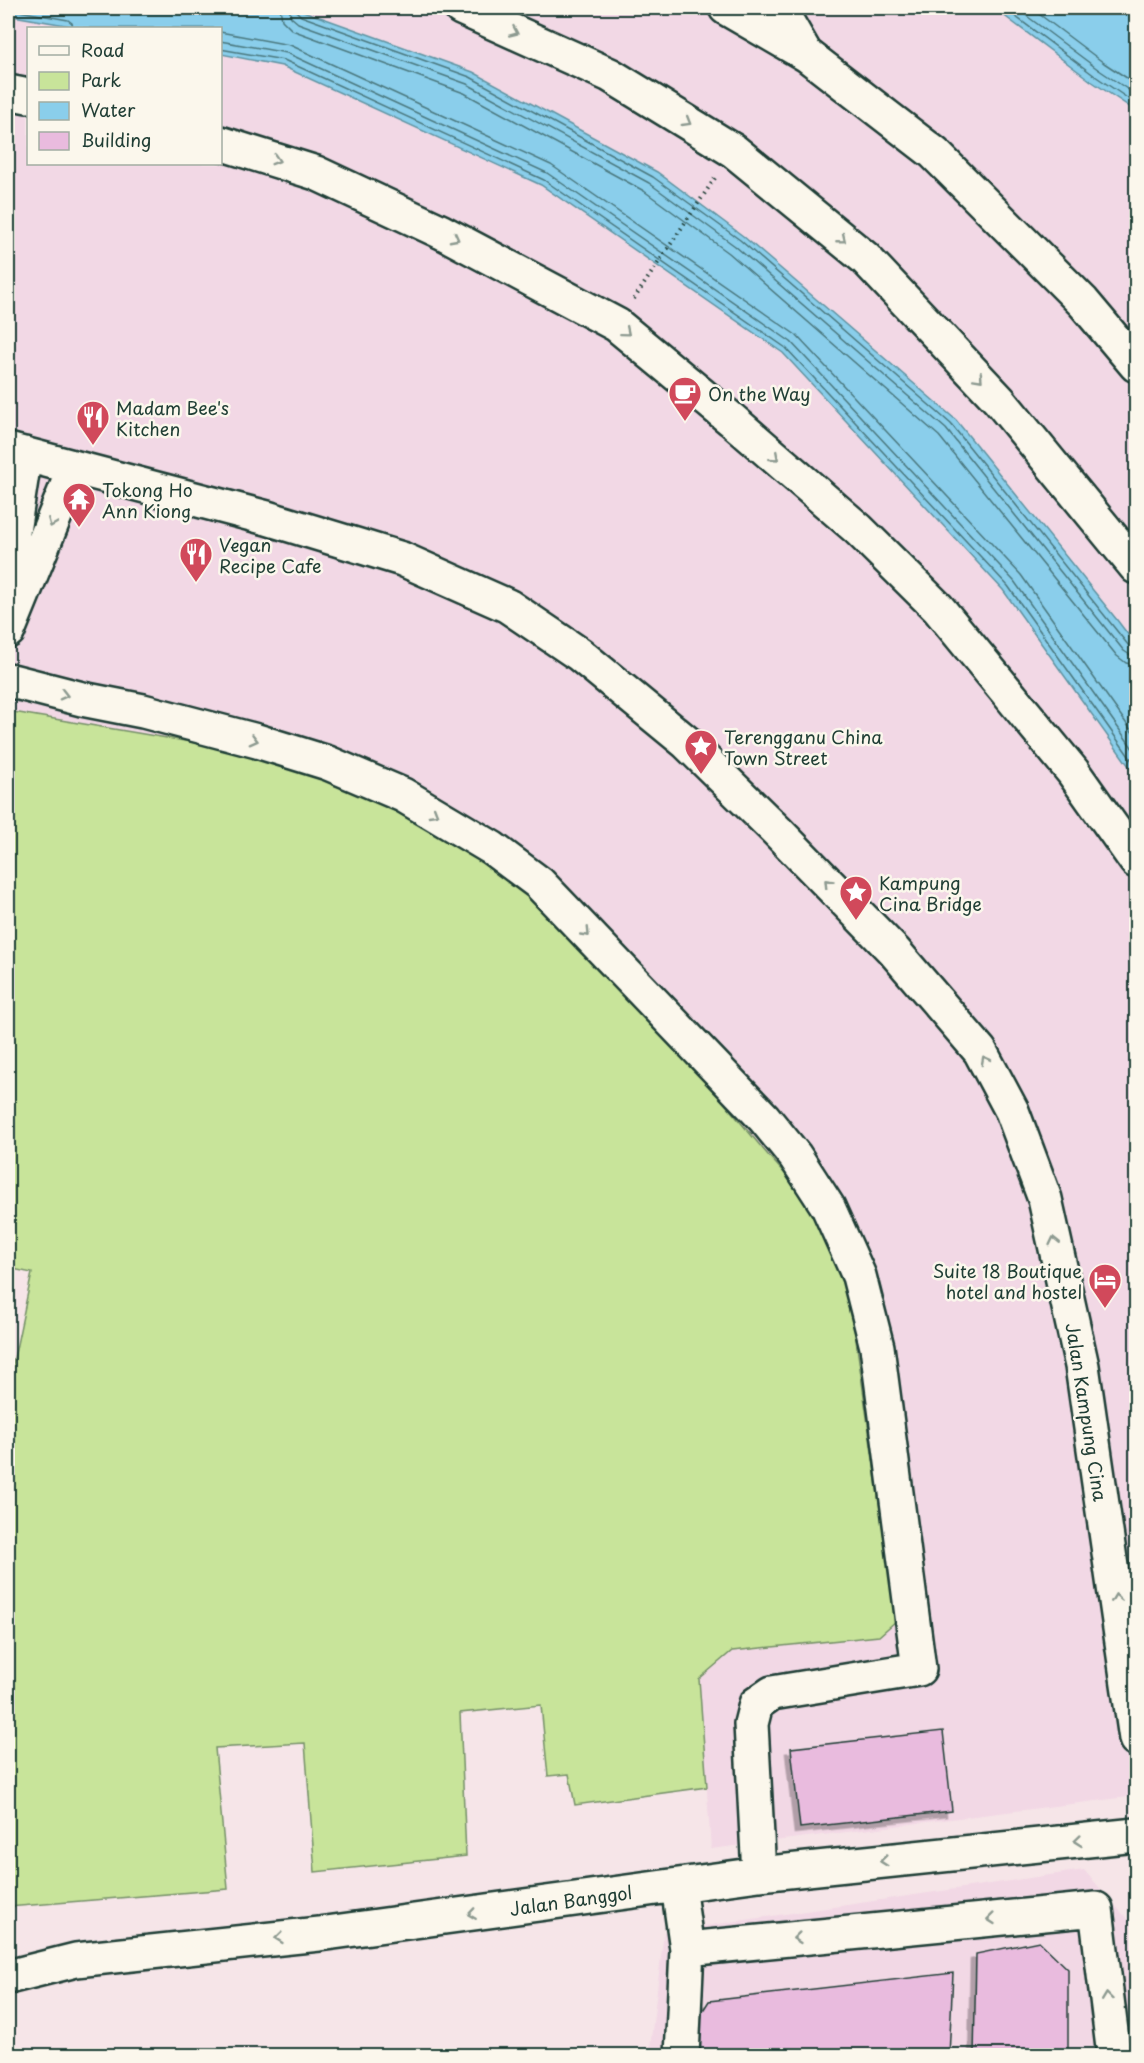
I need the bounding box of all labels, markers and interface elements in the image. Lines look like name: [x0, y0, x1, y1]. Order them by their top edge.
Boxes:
one-way arrow: [508, 24, 519, 36]
legend: [27, 27, 222, 165]
text: Road: [81, 36, 125, 63]
text: Park: [81, 66, 121, 93]
text: Water: [81, 96, 136, 123]
one-way arrow: [681, 114, 691, 126]
text: Building: [81, 126, 151, 153]
one-way arrow: [270, 153, 281, 165]
one-way arrow: [449, 231, 459, 242]
one-way arrow: [835, 232, 846, 243]
one-way arrow: [619, 324, 630, 335]
one-way arrow: [971, 371, 982, 382]
cafe icon: On the Way: [667, 375, 703, 422]
place label: On the Way: [708, 380, 811, 407]
place label: Madam Bee's Kitchen: [116, 394, 229, 442]
restaurant icon: Madam Bee's Kitchen: [75, 399, 111, 446]
one-way arrow: [768, 450, 779, 461]
place label: Tokong Ho Ann Kiong: [102, 476, 193, 524]
temple icon: Tokong Ho Ann Kiong: [61, 481, 97, 528]
one-way arrow: [47, 517, 59, 528]
place label: Vegan Recipe Cafe: [219, 531, 322, 579]
restaurant icon: Vegan Recipe Cafe: [178, 536, 214, 583]
one-way arrow: [59, 687, 69, 700]
place label: Terengganu China Town Street: [724, 723, 883, 771]
place icon: Terengganu China Town Street: [683, 728, 719, 775]
one-way arrow: [248, 733, 259, 745]
one-way arrow: [428, 806, 438, 818]
place label: Kampung Cina Bridge: [879, 869, 982, 917]
place icon: Kampung Cina Bridge: [838, 874, 874, 921]
one-way arrow: [824, 879, 835, 890]
one-way arrow: [579, 926, 590, 936]
one-way arrow: [981, 1055, 992, 1066]
one-way arrow: [1049, 1236, 1062, 1246]
place label: Suite 18 Boutique hotel and hostel: [933, 1257, 1082, 1305]
hotel icon: Suite 18 Boutique hotel and hostel: [1087, 1262, 1123, 1309]
street label: Jalan Kampung Cina: [1060, 1321, 1115, 1504]
one-way arrow: [1111, 1594, 1123, 1603]
one-way arrow: [1074, 1834, 1083, 1847]
one-way arrow: [880, 1854, 889, 1867]
street label: Jalan Banggol: [508, 1878, 634, 1922]
one-way arrow: [468, 1907, 477, 1919]
one-way arrow: [986, 1912, 995, 1925]
one-way arrow: [274, 1931, 283, 1944]
one-way arrow: [792, 1931, 801, 1944]
one-way arrow: [1101, 1993, 1113, 2002]

